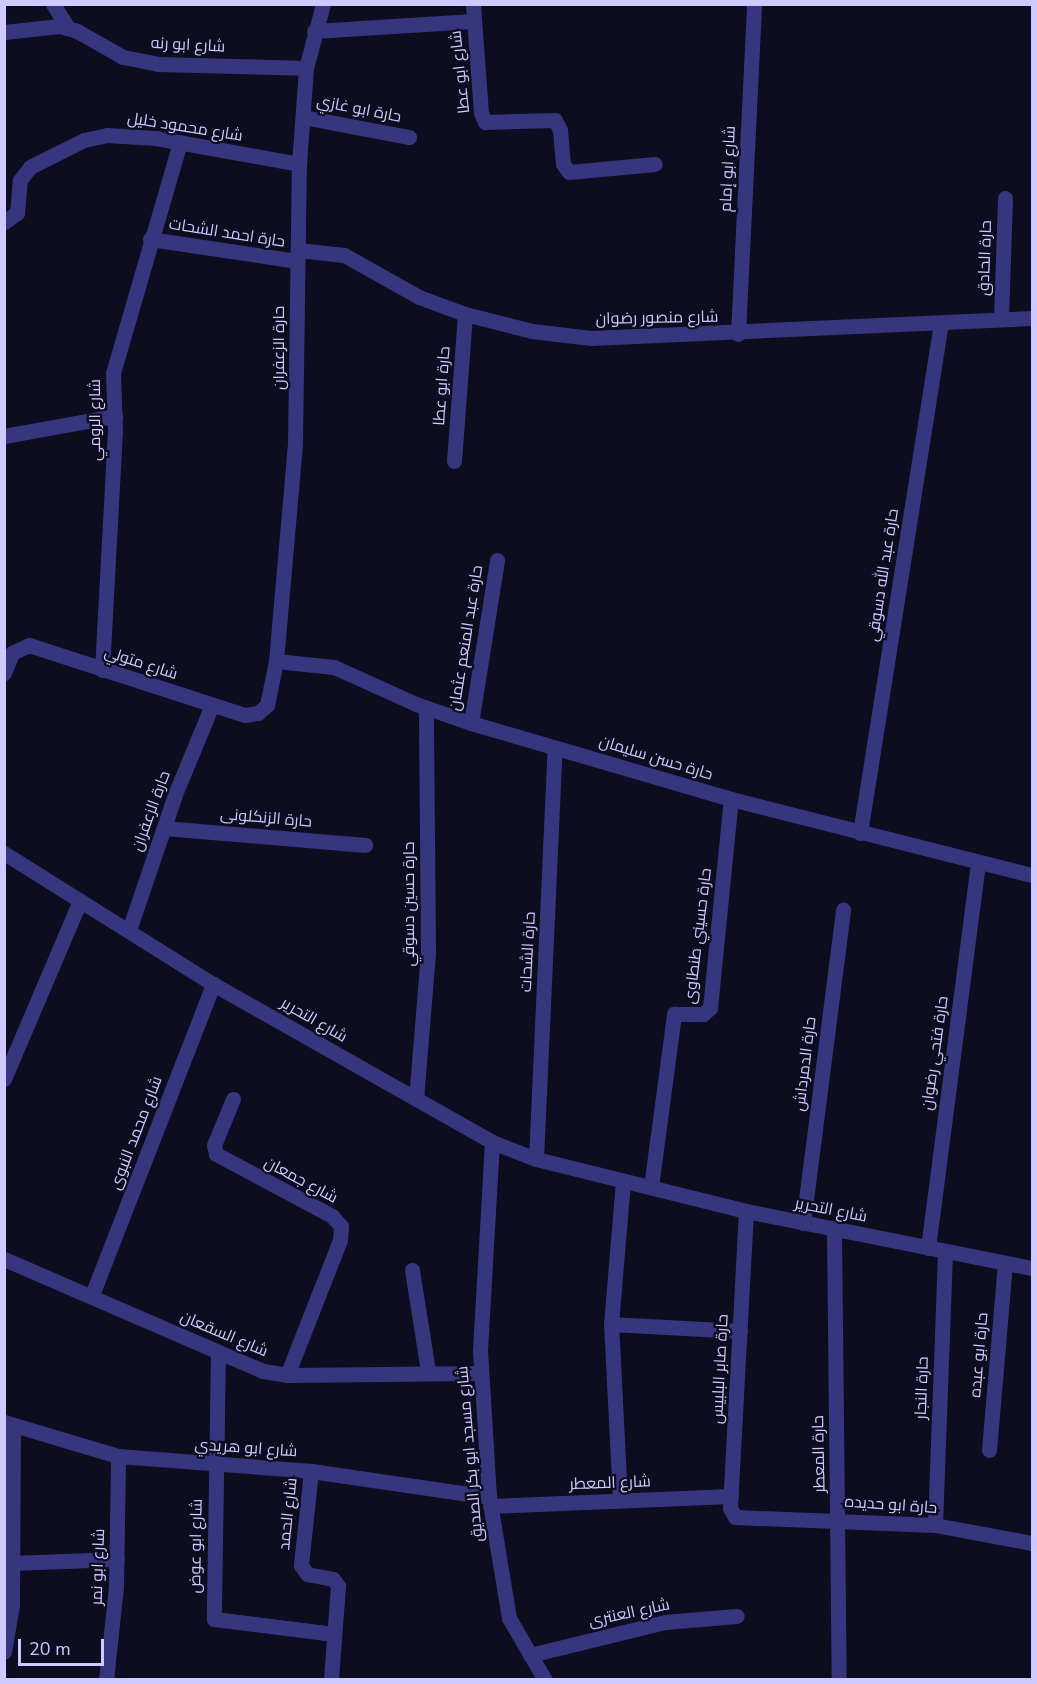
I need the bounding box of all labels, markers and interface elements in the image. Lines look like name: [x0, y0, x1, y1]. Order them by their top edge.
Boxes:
street label: شارع ابو عطا: [446, 30, 474, 114]
street label: شارع ابو رنه: [150, 33, 226, 57]
street label: حارة ابو غازي: [315, 91, 403, 127]
street label: شارع محمود خليل: [126, 108, 244, 146]
street label: شارع ابو إمام: [716, 125, 740, 213]
street label: حارة احمد الشحات: [168, 214, 286, 252]
street label: حارة الحادق: [974, 220, 996, 296]
street label: حارة الزعفران: [269, 306, 289, 390]
street label: شارع منصور رضوان: [595, 307, 719, 329]
street label: حارة ابو عطا: [430, 346, 454, 426]
street label: شارع الرومي: [85, 379, 105, 461]
street label: حارة عبد الله دسوقي: [863, 507, 903, 643]
street label: حارة عبد المنعم عثمان: [445, 564, 487, 712]
street label: شارع متولي: [102, 642, 180, 684]
street label: حارة حسن سليمان: [597, 732, 715, 784]
street label: حارة الزعفران: [128, 768, 174, 854]
street label: حارة الزنكلونى: [219, 804, 313, 832]
street label: حارة حسين دسوقي: [399, 842, 419, 966]
street label: حارة حسيني طنطاوى: [680, 867, 716, 1005]
street label: حارة الشحات: [516, 911, 540, 993]
street label: شارع التحرير: [277, 993, 351, 1047]
street label: حارة فتحي رضوان: [917, 995, 953, 1111]
street label: حارة الدمرداش: [790, 1016, 820, 1112]
street label: شارع محمد النبوى: [106, 1073, 166, 1193]
street label: شارع جمعان: [261, 1153, 341, 1207]
street label: شارع التحرير: [793, 1194, 869, 1226]
street label: شارع السقعان: [177, 1307, 271, 1361]
street label: حارة ابو عبده: [966, 1312, 992, 1398]
street label: حارة صابر البلبيس: [708, 1314, 732, 1424]
street label: حارة النجار: [911, 1356, 933, 1420]
street label: شارع مسجد ابو بكر الصديق: [453, 1365, 487, 1543]
street label: حارة المعطر: [809, 1415, 829, 1493]
street label: شارع ابو هريدي: [194, 1435, 298, 1461]
street label: شارع المعطر: [569, 1472, 651, 1494]
street label: شارع الحمد: [275, 1477, 301, 1551]
street label: حارة ابو حديده: [844, 1492, 938, 1518]
street label: شارع ابو عوض: [186, 1498, 206, 1594]
street label: شارع ابو نمر: [87, 1528, 109, 1606]
street label: شارع العنترى: [587, 1595, 671, 1631]
scale bar: [21, 1627, 106, 1665]
text: 20 m: [29, 1637, 71, 1661]

